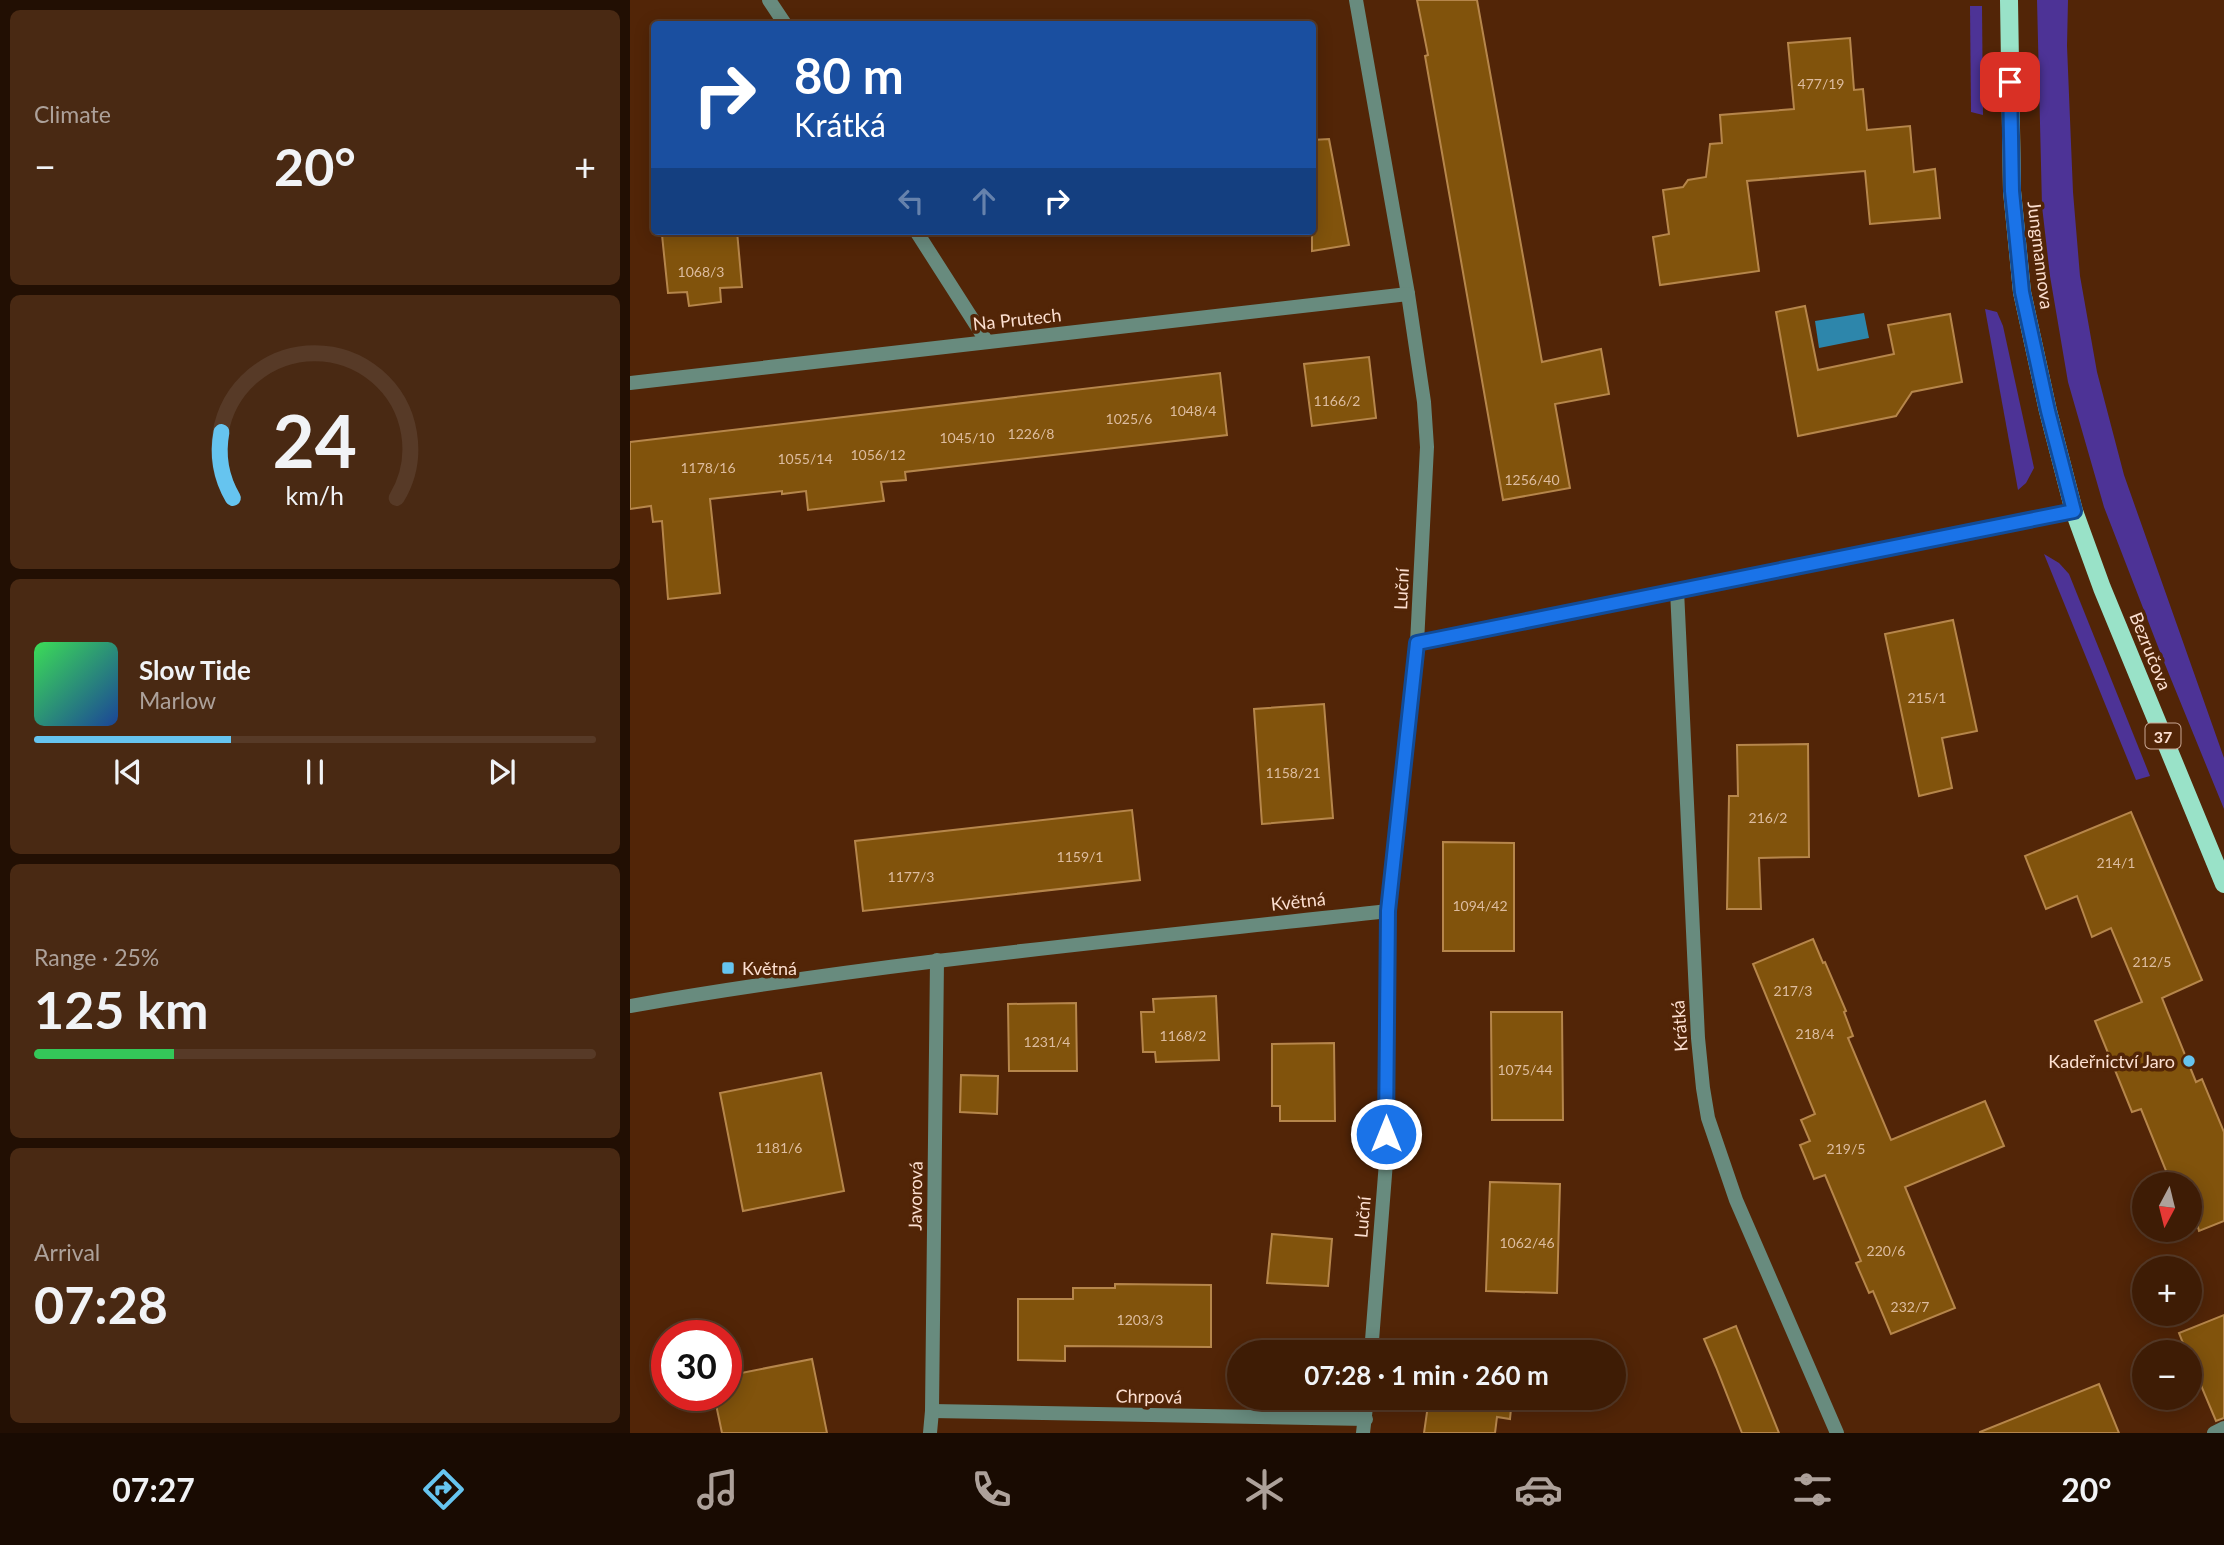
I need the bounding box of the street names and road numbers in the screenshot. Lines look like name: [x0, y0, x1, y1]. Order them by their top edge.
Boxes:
street label: Jungmannova: [2023, 200, 2059, 310]
street label: Na Prutech: [972, 303, 1062, 335]
street label: Luční: [1389, 567, 1413, 610]
street label: Bezručova: [2125, 609, 2177, 693]
road number: 37: [2146, 723, 2180, 748]
street label: Květná: [1270, 887, 1326, 915]
street label: Krátká: [1666, 999, 1692, 1053]
street label: Javorová: [903, 1161, 927, 1231]
street label: Luční: [1349, 1195, 1375, 1239]
street label: Chrpová: [1115, 1384, 1183, 1408]

